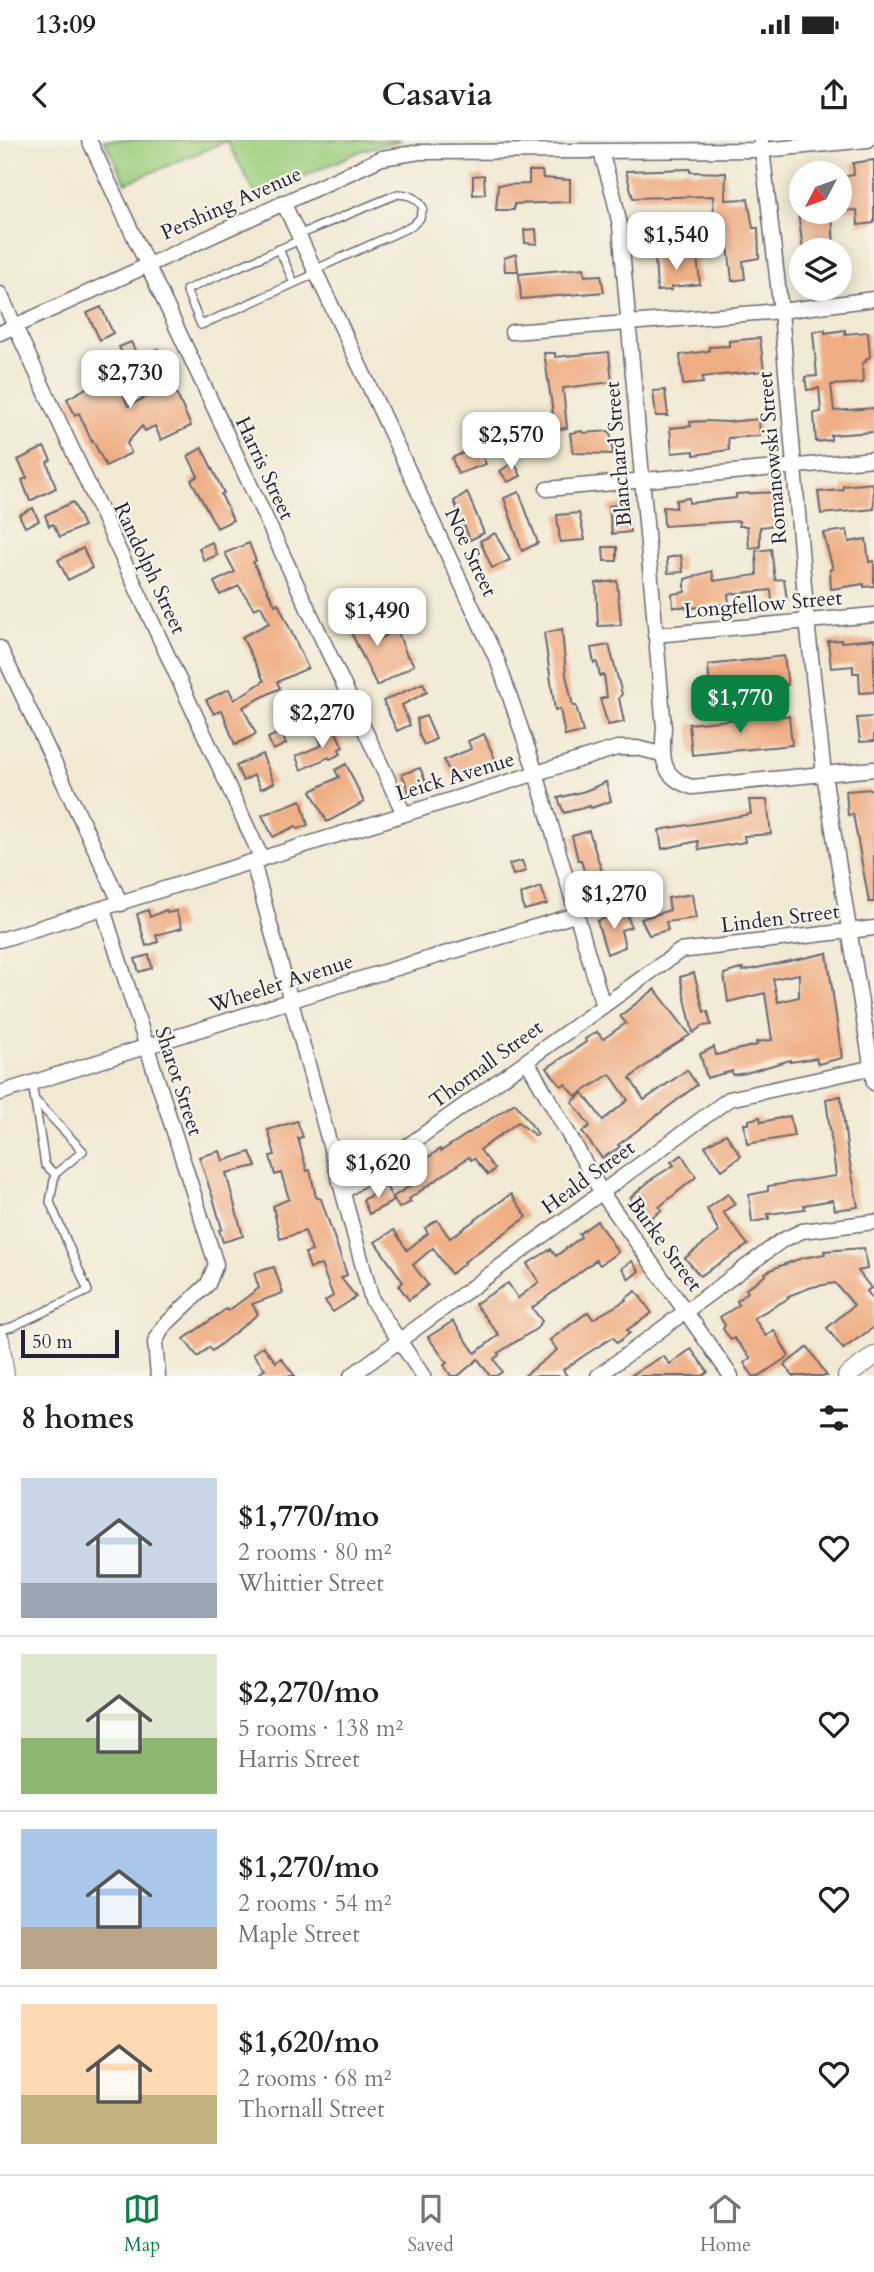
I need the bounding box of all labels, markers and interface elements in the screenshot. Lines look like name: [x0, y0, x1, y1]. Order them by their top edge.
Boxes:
text: 13:09: [35, 7, 96, 42]
text: Casavia: [381, 73, 493, 117]
icon: back: [21, 76, 59, 114]
icon: share: [815, 76, 853, 114]
street label: Pershing Avenue: [156, 159, 306, 248]
north arrow: [789, 161, 852, 224]
map controls: [789, 161, 852, 301]
pin: $1,540: [619, 212, 733, 272]
text: $1,540: [643, 219, 709, 250]
button: layers: [789, 238, 852, 301]
pin: $2,730: [73, 350, 187, 410]
text: $2,730: [97, 357, 163, 388]
street label: Romanowski Street: [750, 370, 794, 545]
street label: Blanchard Street: [598, 380, 639, 528]
street label: Harris Street: [228, 412, 301, 525]
pin: $2,570: [454, 412, 568, 472]
text: $2,570: [478, 419, 544, 450]
street label: Randolph Street: [106, 498, 193, 639]
street label: Noe Street: [437, 503, 504, 602]
street label: Longfellow Street: [683, 583, 844, 626]
pin: $1,490: [320, 588, 434, 648]
text: $1,490: [344, 595, 410, 626]
pin: $1,770: [683, 676, 797, 735]
text: $1,770: [707, 682, 773, 713]
pin: $2,270: [265, 690, 379, 750]
text: $2,270: [289, 697, 355, 728]
street label: Leick Avenue: [392, 745, 518, 808]
pin: $1,270: [557, 872, 671, 931]
text: $1,270: [581, 878, 647, 909]
street label: Linden Street: [719, 897, 841, 940]
street label: Wheeler Avenue: [204, 946, 357, 1021]
street label: Thornall Street: [424, 1013, 549, 1115]
street label: Sharot Street: [147, 1023, 210, 1140]
street label: Heald Street: [536, 1133, 641, 1221]
pin: $1,620: [321, 1140, 435, 1200]
text: $1,620: [345, 1147, 411, 1178]
street label: Burke Street: [620, 1191, 709, 1298]
scale bar: [21, 1327, 119, 1359]
text: 50 m: [32, 1329, 73, 1355]
text: 8 homes: [21, 1398, 134, 1439]
icon: filters: [815, 1399, 853, 1437]
text: $1,770/mo: [238, 1496, 379, 1537]
icon: home: [77, 1506, 161, 1590]
icon: heart: [815, 1529, 853, 1567]
text: 2 rooms · 80 m²: [238, 1537, 391, 1568]
text: Whittier Street: [238, 1568, 384, 1599]
text: $2,270/mo: [238, 1672, 379, 1713]
icon: home: [77, 1682, 161, 1766]
icon: heart: [815, 1705, 853, 1743]
text: 5 rooms · 138 m²: [238, 1713, 403, 1744]
text: Harris Street: [238, 1744, 360, 1775]
text: $1,270/mo: [238, 1847, 379, 1888]
icon: home: [77, 1857, 161, 1941]
icon: heart: [815, 1880, 853, 1918]
text: 2 rooms · 54 m²: [238, 1888, 391, 1919]
text: Maple Street: [238, 1919, 360, 1950]
text: $1,620/mo: [238, 2022, 379, 2063]
icon: home: [77, 2032, 161, 2116]
icon: heart: [815, 2055, 853, 2093]
text: 2 rooms · 68 m²: [238, 2063, 391, 2094]
text: Thornall Street: [238, 2094, 385, 2125]
tab: Map: [123, 2190, 161, 2258]
tab: Saved: [408, 2190, 454, 2258]
tab: Home: [700, 2190, 751, 2258]

